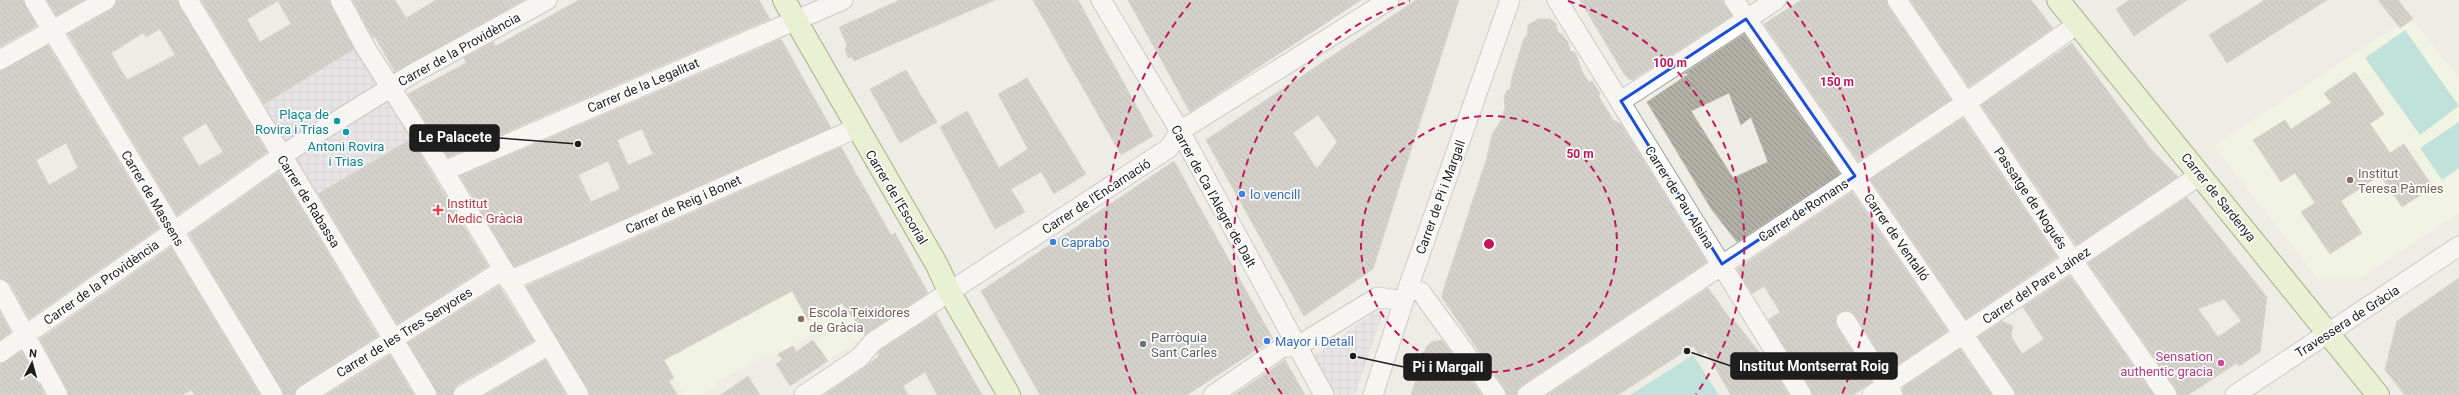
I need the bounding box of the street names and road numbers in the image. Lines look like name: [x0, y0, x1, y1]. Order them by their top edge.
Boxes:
street label: Carrer de la Providència: [396, 10, 523, 89]
street label: Carrer de la Legalitat: [585, 55, 701, 116]
street label: Carrer de Ca l'Alegre de Dalt: [1168, 122, 1259, 270]
street label: Carrer de Pi i Margall: [1413, 138, 1468, 256]
street label: Carrer de Pau Alsina: [1642, 143, 1717, 251]
street label: Passatge de Nogués: [1991, 145, 2070, 252]
street label: Carrer de l'Escorial: [862, 147, 931, 247]
street label: Carrer de Massens: [118, 148, 187, 249]
street label: Carrer de Sardenya: [2178, 150, 2259, 245]
street label: Carrer de Rabassa: [274, 152, 343, 250]
street label: Carrer de l'Encarnació: [1039, 156, 1153, 237]
street label: Carrer de Reig i Bonet: [623, 172, 743, 237]
street label: Carrer de Romans: [1756, 176, 1851, 245]
street label: Carrer de Ventalló: [1861, 191, 1932, 284]
street label: Carrer de la Providència: [41, 237, 162, 328]
street label: Carrer del Pare Laínez: [1980, 243, 2093, 327]
street label: Travessera de Gràcia: [2293, 282, 2402, 361]
street label: Carrer de les Tres Senyores: [334, 284, 475, 381]

